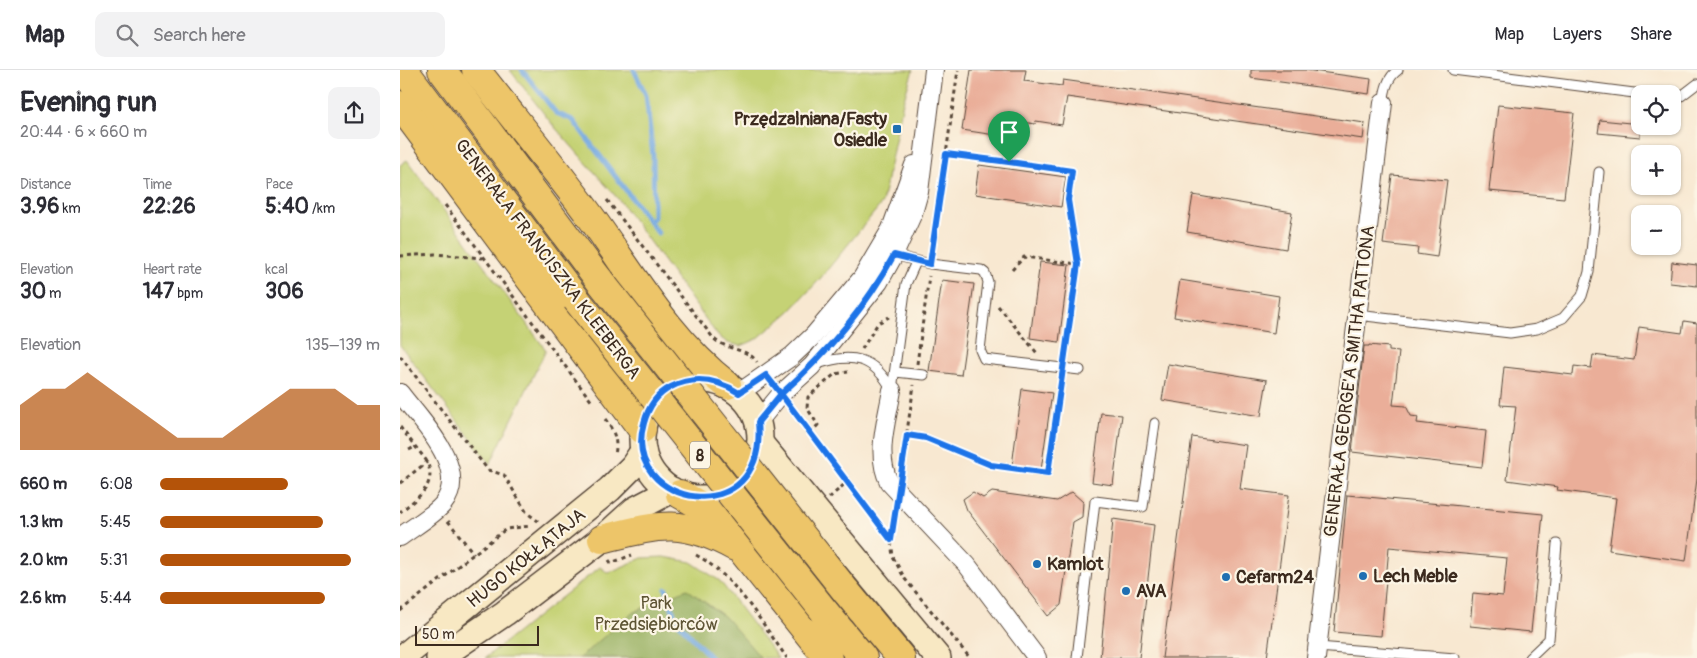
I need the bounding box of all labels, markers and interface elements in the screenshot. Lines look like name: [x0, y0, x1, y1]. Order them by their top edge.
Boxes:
search box: [95, 12, 445, 57]
text: Map: [25, 20, 65, 49]
icon: search: [113, 21, 141, 49]
text: Search here: [153, 23, 246, 47]
text: Map: [1495, 23, 1524, 46]
text: Layers: [1552, 23, 1602, 46]
text: Share: [1630, 23, 1672, 46]
text: Evening run: [20, 85, 157, 120]
map controls: [1631, 85, 1681, 255]
button: locate: [1631, 85, 1681, 135]
button: share: [328, 87, 380, 139]
place label: Przędzalniana/Fasty Osiedle: [734, 108, 888, 152]
pin: [988, 111, 1030, 162]
icon: arrive: [995, 118, 1023, 146]
text: 20:44 · 6 × 660 m: [20, 122, 147, 142]
marker: Przędzalniana/Fasty Osiedle: [891, 123, 903, 135]
street label: GENERAŁA FRANCISZKA KLEEBERGA: [450, 135, 646, 384]
button: +: [1631, 145, 1681, 195]
text: Distance: [20, 176, 71, 193]
text: Time: [143, 176, 172, 193]
text: Pace: [265, 176, 293, 193]
text: 3.96: [20, 193, 59, 220]
text: 22:26: [143, 193, 196, 220]
text: 5:40: [265, 193, 309, 220]
text: km: [59, 200, 81, 217]
text: /km: [309, 200, 335, 217]
button: −: [1631, 205, 1681, 255]
street label: GENERAŁA GEORGE'A SMITHA PATTONA: [1319, 224, 1380, 538]
text: Elevation: [20, 261, 73, 278]
text: Heart rate: [143, 261, 202, 278]
text: kcal: [265, 261, 288, 278]
text: 30: [20, 278, 46, 305]
text: 147: [143, 278, 174, 305]
text: 306: [265, 278, 304, 305]
text: m: [46, 285, 62, 302]
text: bpm: [174, 285, 203, 302]
text: Elevation: [20, 335, 81, 355]
text: 135–139 m: [306, 335, 380, 355]
road number: 8: [690, 442, 710, 468]
text: 660 m: [20, 474, 67, 494]
text: 6:08: [100, 474, 133, 494]
street label: HUGO KOŁŁĄTAJA: [462, 503, 590, 613]
text: 1.3 km: [20, 512, 63, 532]
text: 5:45: [100, 512, 131, 532]
text: 2.0 km: [20, 550, 68, 570]
text: 5:31: [100, 550, 128, 570]
place label: Kamlot: [1047, 553, 1104, 576]
marker: Kamlot: [1031, 558, 1043, 570]
place label: Lech Meble: [1373, 565, 1458, 588]
place label: Cefarm24: [1236, 566, 1314, 589]
marker: Lech Meble: [1357, 570, 1369, 582]
marker: Cefarm24: [1220, 571, 1232, 583]
place label: AVA: [1136, 580, 1167, 603]
marker: AVA: [1120, 585, 1132, 597]
text: 2.6 km: [20, 588, 66, 608]
text: 5:44: [100, 588, 132, 608]
park label: Park Przedsiębiorców: [594, 592, 718, 636]
scale bar: [415, 623, 539, 646]
text: 50 m: [422, 626, 455, 643]

